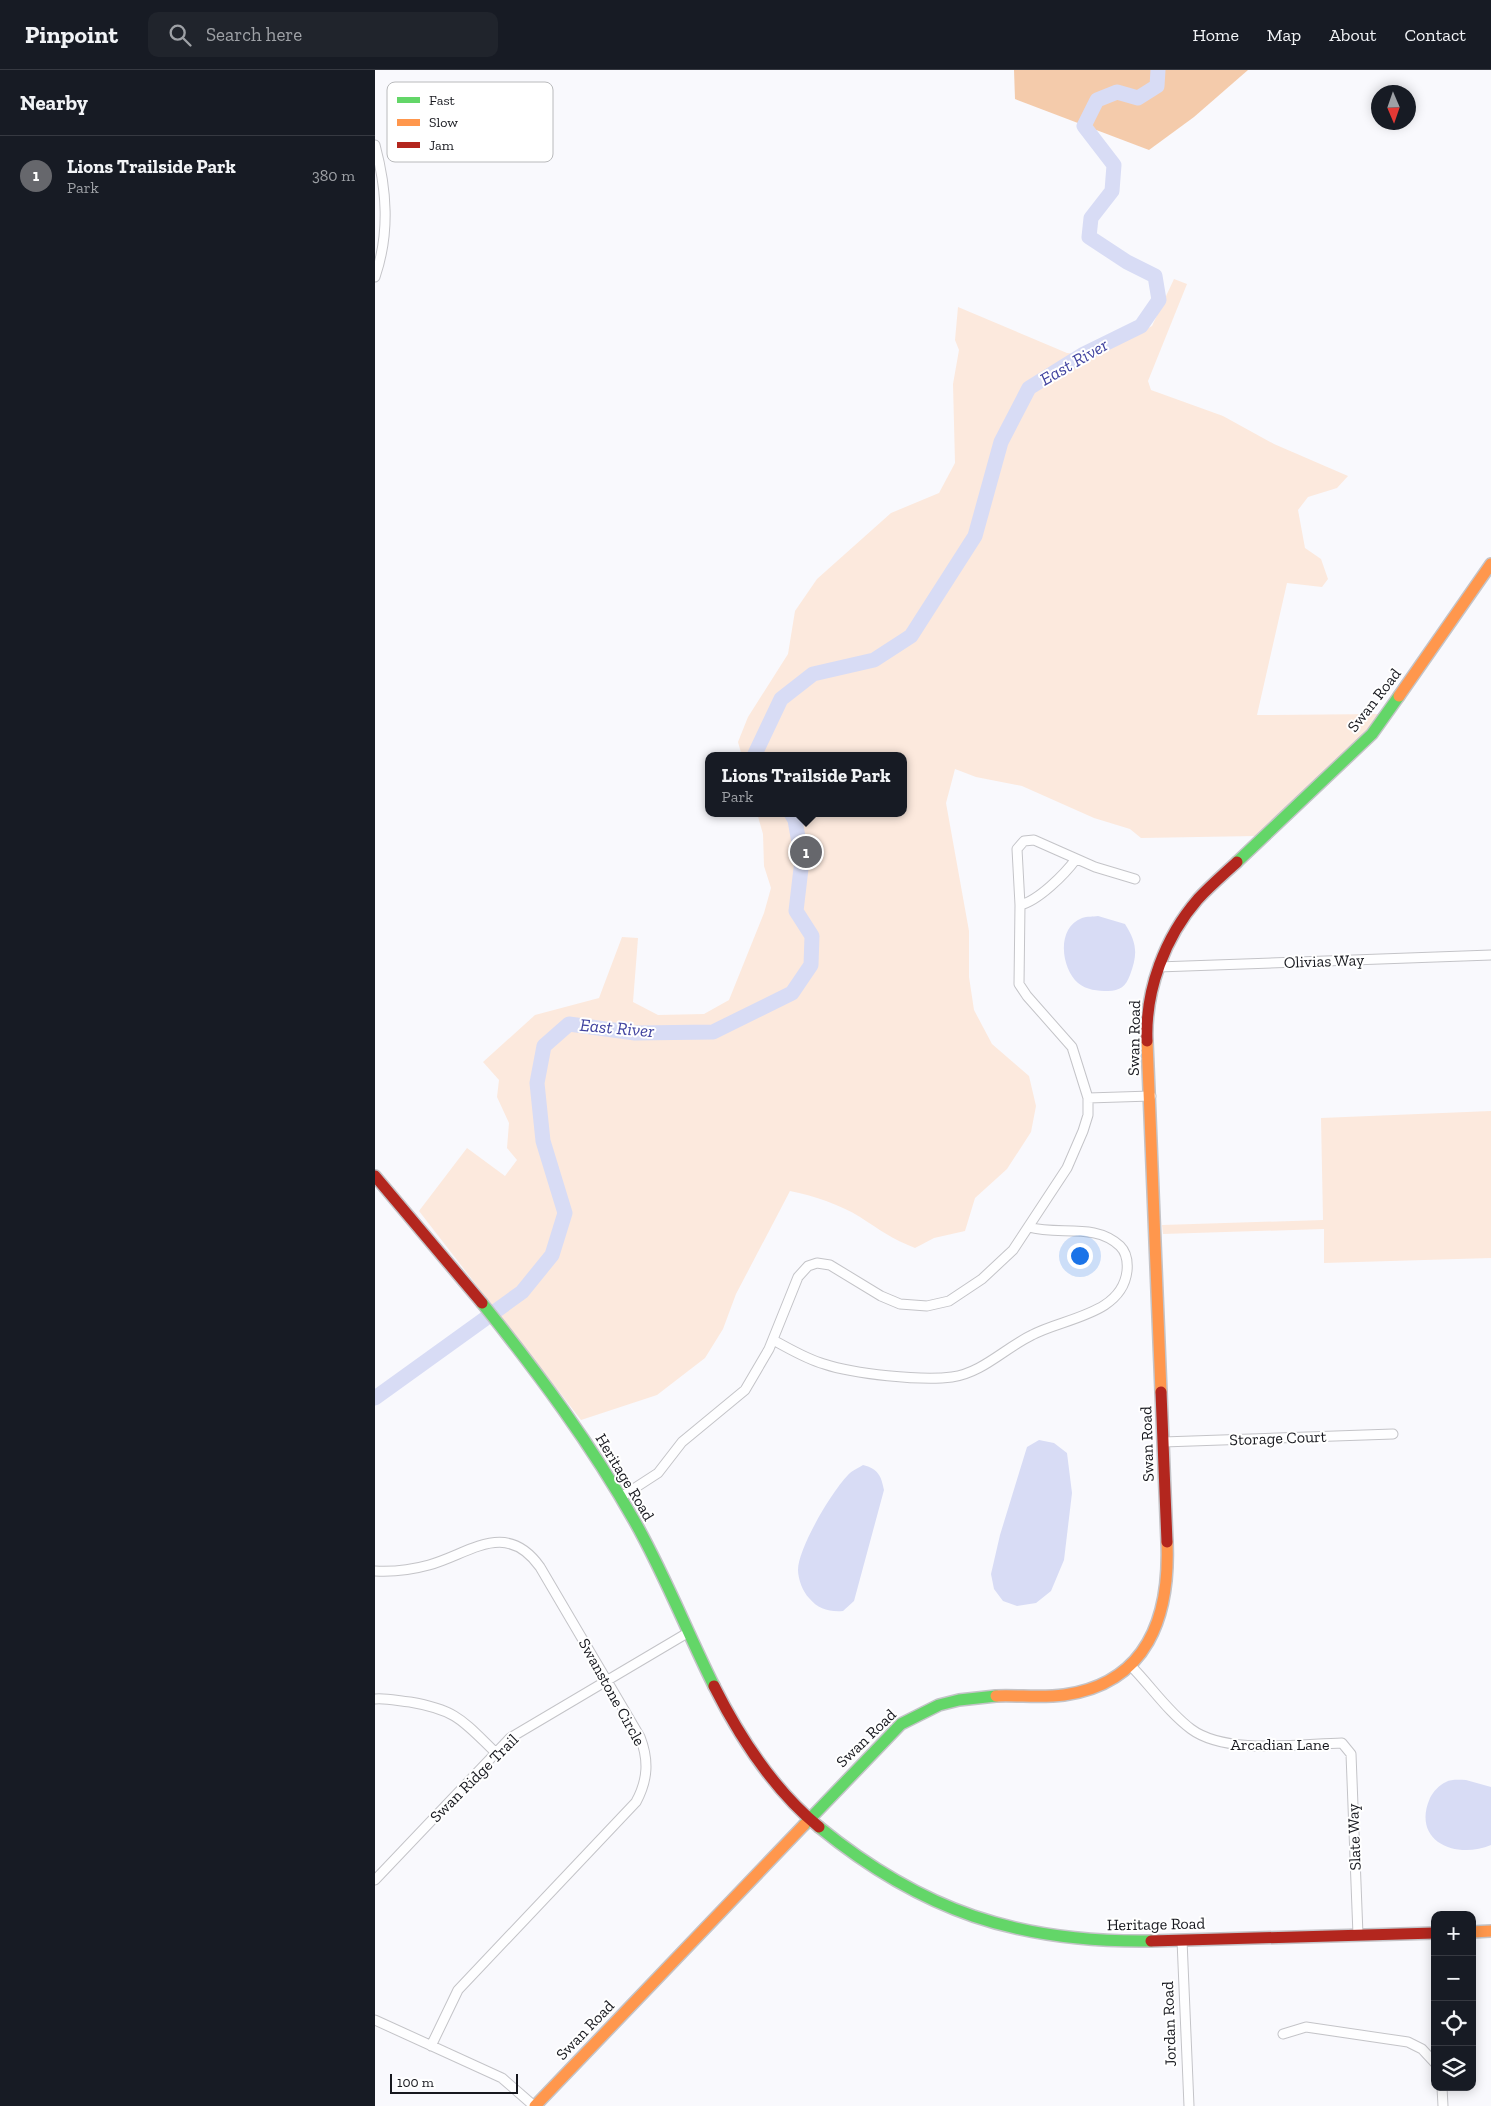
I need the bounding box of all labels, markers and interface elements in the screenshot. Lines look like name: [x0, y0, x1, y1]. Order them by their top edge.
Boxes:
search box: [148, 12, 498, 57]
text: Pinpoint: [25, 20, 118, 49]
icon: search: [166, 21, 194, 49]
text: Search here: [206, 23, 302, 46]
text: Home: [1192, 24, 1239, 46]
text: Map: [1267, 24, 1301, 46]
text: About: [1329, 24, 1376, 46]
text: Contact: [1404, 24, 1466, 46]
legend: [387, 82, 553, 162]
north arrow: [1371, 85, 1416, 130]
text: Nearby: [20, 90, 88, 115]
text: Fast: [429, 92, 456, 109]
text: Slow: [429, 114, 458, 131]
text: Jam: [429, 137, 454, 154]
text: Lions Trailside Park: [67, 155, 236, 178]
text: 1: [33, 166, 39, 185]
text: 380 m: [312, 166, 355, 185]
text: Park: [67, 178, 99, 197]
water label: East River: [1036, 333, 1113, 390]
street label: Swan Road: [1343, 664, 1405, 736]
popup: [705, 752, 907, 817]
text: Lions Trailside Park: [722, 764, 890, 787]
text: Park: [722, 787, 753, 806]
pin: 1: [790, 833, 822, 871]
street label: Olivias Way: [1284, 950, 1365, 972]
street label: Swan Road: [1124, 1000, 1144, 1076]
water label: East River: [579, 1014, 656, 1042]
your location: [1067, 1243, 1093, 1269]
street label: Swan Road: [1136, 1406, 1158, 1482]
street label: Storage Court: [1229, 1427, 1327, 1449]
street label: Heritage Road: [592, 1430, 659, 1524]
street label: Swanstone Circle: [575, 1635, 649, 1749]
street label: Swan Road: [832, 1705, 900, 1771]
street label: Swan Ridge Trail: [426, 1730, 522, 1826]
street label: Arcadian Lane: [1230, 1735, 1330, 1754]
street label: Slate Way: [1343, 1802, 1365, 1871]
map controls: [1431, 1911, 1476, 2091]
button: +: [1431, 1911, 1476, 1956]
street label: Heritage Road: [1107, 1914, 1206, 1934]
button: −: [1431, 1956, 1476, 2001]
street label: Jordan Road: [1158, 1981, 1180, 2067]
street label: Swan Road: [552, 1996, 618, 2064]
button: locate: [1431, 2001, 1476, 2046]
button: layers: [1431, 2046, 1476, 2091]
scale bar: [390, 2071, 517, 2094]
text: 100 m: [397, 2074, 434, 2091]

